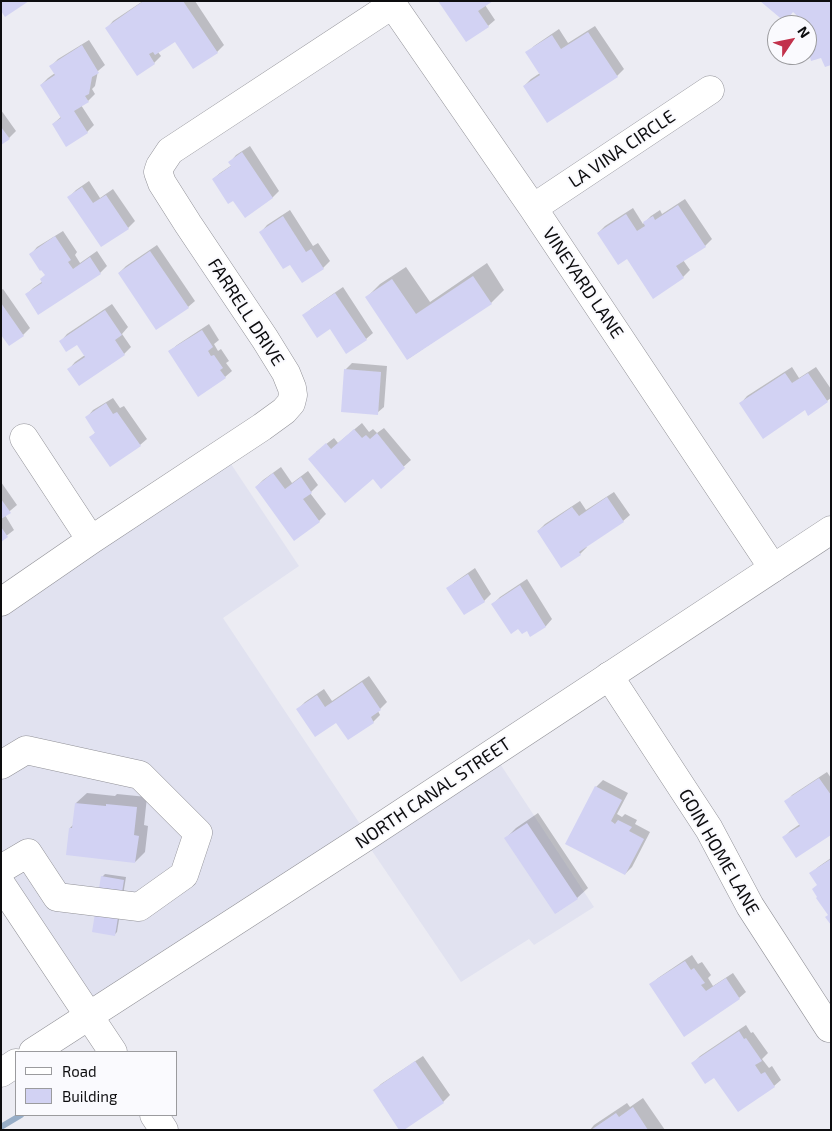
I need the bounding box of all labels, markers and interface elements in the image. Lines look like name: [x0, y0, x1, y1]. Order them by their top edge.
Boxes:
north arrow: [767, 15, 817, 65]
text: N: [794, 23, 814, 41]
street label: LA VINA CIRCLE: [565, 105, 679, 193]
street label: VINEYARD LANE: [538, 223, 628, 343]
street label: FARRELL DRIVE: [203, 254, 289, 370]
street label: NORTH CANAL STREET: [351, 733, 515, 853]
street label: GOIN HOME LANE: [674, 785, 764, 919]
legend: [15, 1051, 178, 1116]
text: Road: [62, 1062, 97, 1080]
text: Building: [62, 1087, 117, 1105]

